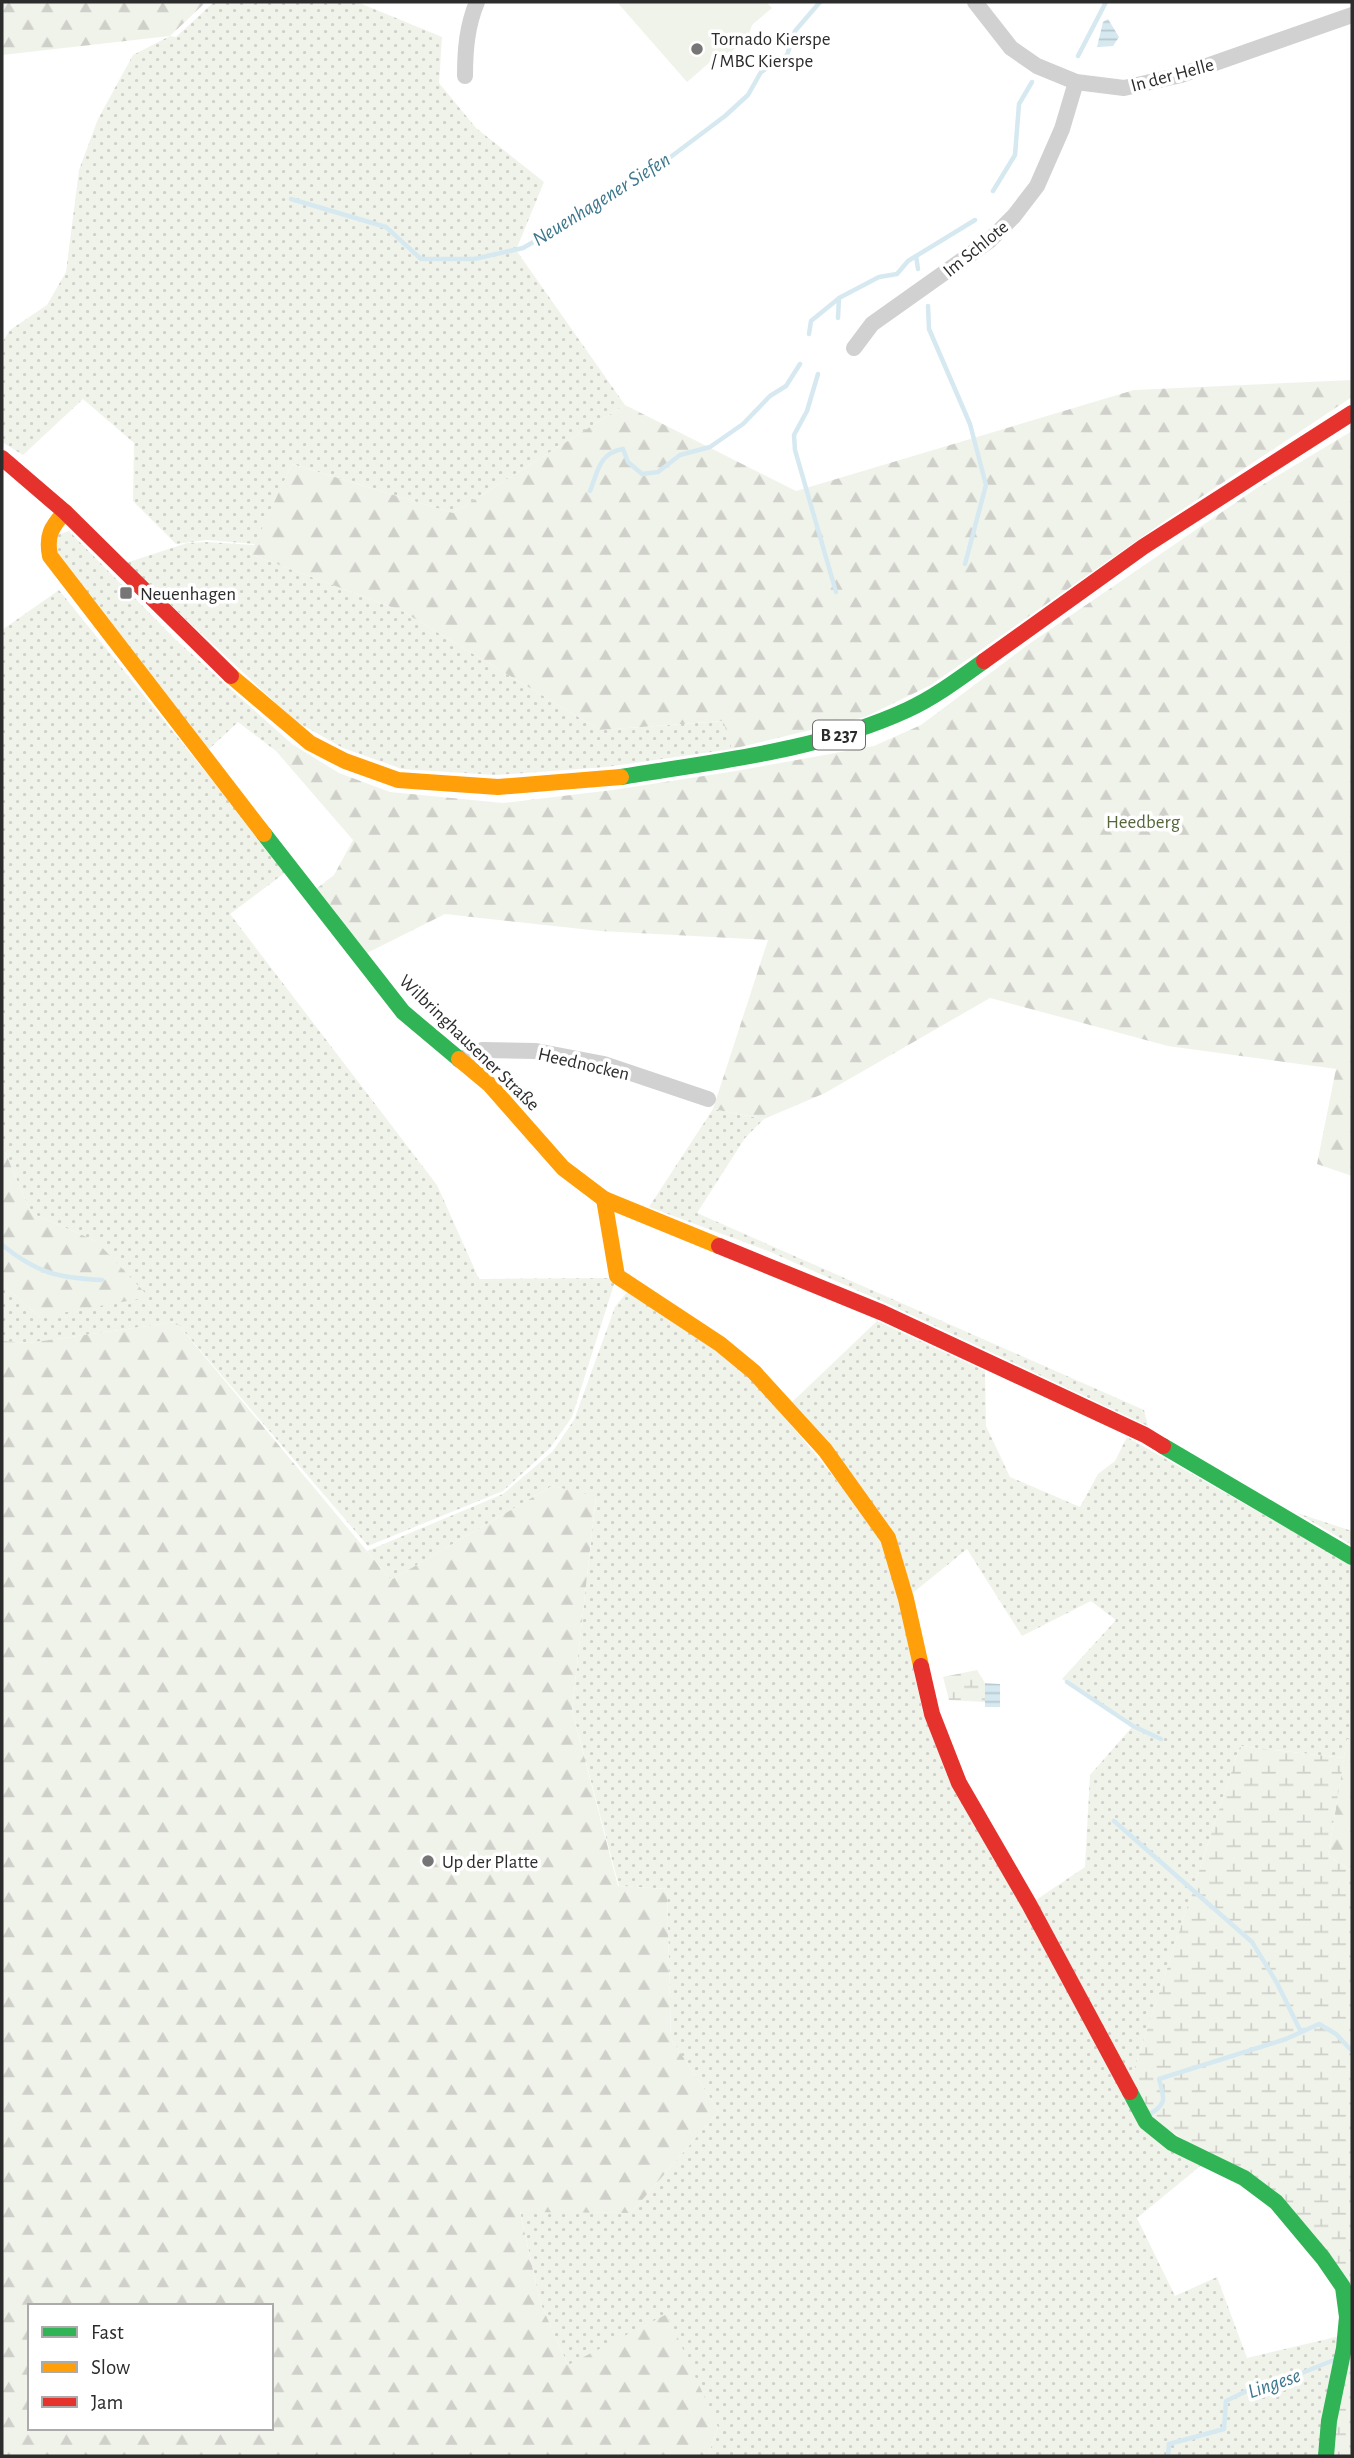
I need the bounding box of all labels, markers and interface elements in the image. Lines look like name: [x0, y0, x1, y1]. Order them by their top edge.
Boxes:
place label: Tornado Kierspe / MBC Kierspe: [711, 30, 831, 71]
marker: Tornado Kierspe / MBC Kierspe: [689, 41, 705, 57]
street label: In der Helle: [1129, 55, 1216, 96]
water label: Neuenhagener Siefen: [529, 149, 674, 250]
street label: Im Schlote: [940, 217, 1012, 281]
marker: Neuenhagen: [118, 585, 134, 601]
place label: Neuenhagen: [140, 585, 236, 604]
road number: B 237: [813, 720, 865, 750]
park label: Heedberg: [1106, 813, 1181, 832]
street label: Wilbringhausener Straße: [395, 971, 543, 1115]
street label: Heednocken: [536, 1045, 631, 1084]
marker: Up der Platte: [420, 1853, 436, 1869]
place label: Up der Platte: [442, 1853, 538, 1872]
legend: [28, 2304, 273, 2430]
text: Fast: [91, 2322, 124, 2343]
text: Slow: [91, 2357, 130, 2378]
water label: Lingese: [1245, 2365, 1303, 2402]
text: Jam: [91, 2392, 123, 2413]

